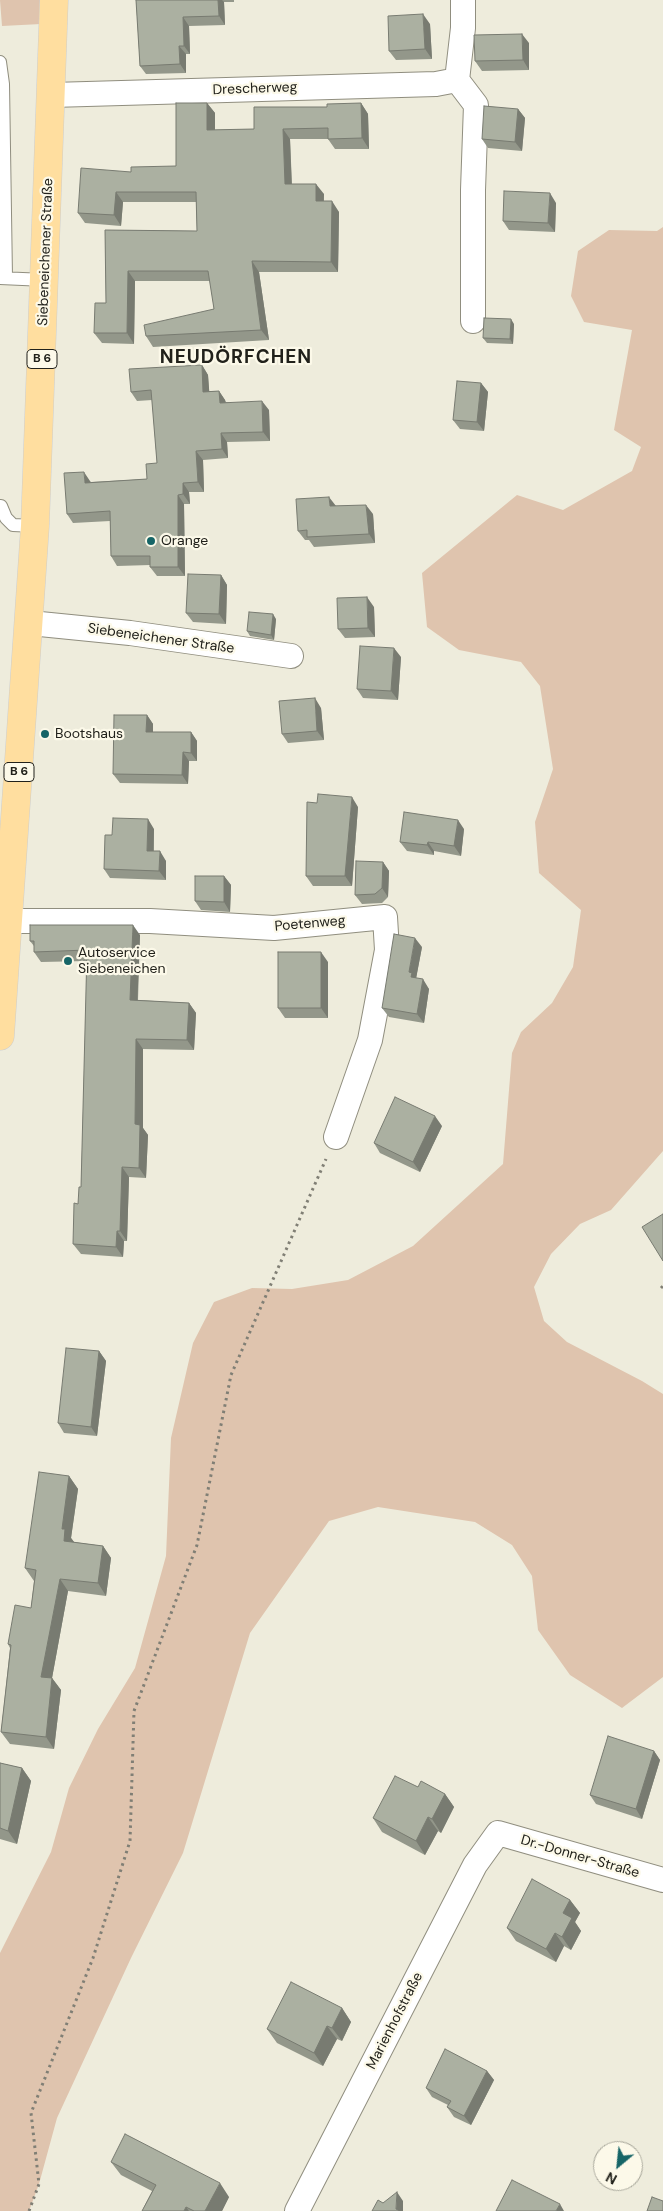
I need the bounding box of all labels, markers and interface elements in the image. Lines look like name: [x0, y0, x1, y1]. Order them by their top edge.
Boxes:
street label: Drescherweg: [212, 79, 298, 99]
street label: Siebeneichener Straße: [35, 178, 57, 326]
district label: NEUDÖRFCHEN: [158, 347, 314, 369]
road number: B 6: [27, 349, 57, 368]
place label: Orange: [161, 533, 208, 549]
marker: Orange: [145, 535, 157, 547]
street label: Siebeneichener Straße: [87, 620, 235, 658]
place label: Bootshaus: [55, 726, 123, 742]
marker: Bootshaus: [39, 728, 51, 740]
road number: B 6: [4, 762, 34, 782]
street label: Poetenweg: [274, 913, 346, 935]
place label: Autoservice Siebeneichen: [78, 945, 166, 978]
marker: Autoservice Siebeneichen: [62, 955, 74, 967]
street label: Dr.-Donner-Straße: [519, 1832, 641, 1882]
street label: Marienhofstraße: [363, 1970, 427, 2072]
north arrow: [593, 2141, 643, 2191]
text: N: [603, 2168, 620, 2189]

